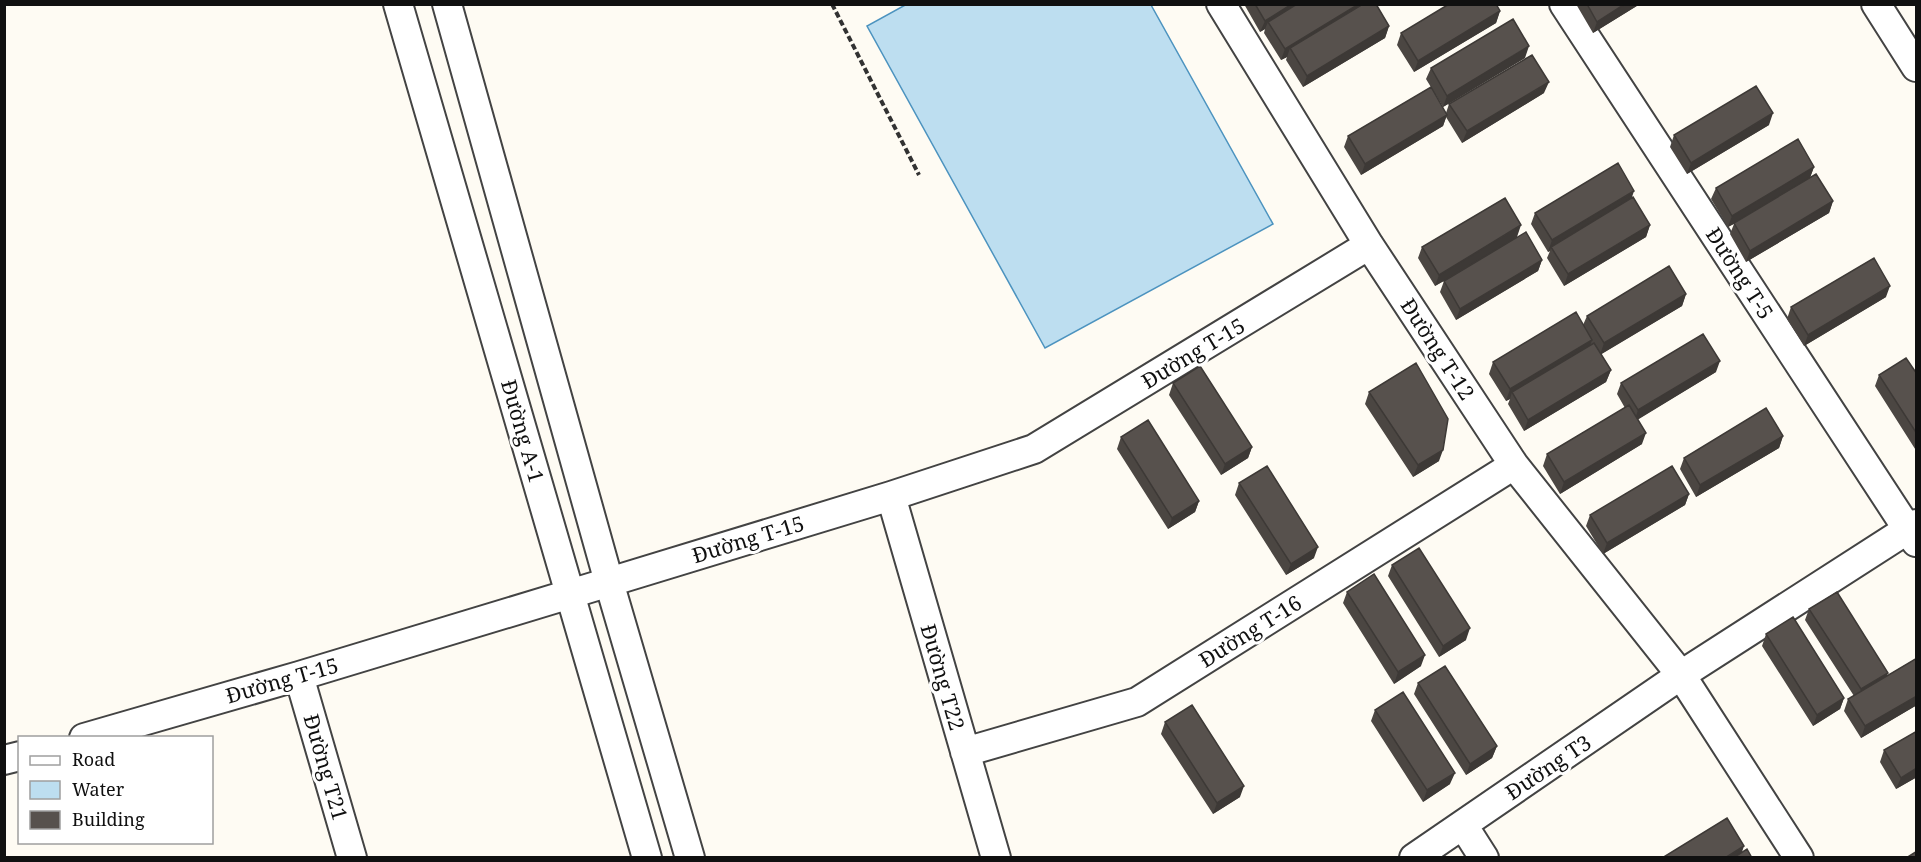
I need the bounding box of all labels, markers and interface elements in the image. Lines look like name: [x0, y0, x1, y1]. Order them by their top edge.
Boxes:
street label: Đường T-5: [1700, 222, 1780, 324]
street label: Đường T-12: [1395, 293, 1481, 405]
street label: Đường T-15: [1136, 311, 1250, 395]
street label: Đường A-1: [495, 376, 551, 486]
street label: Đường T-15: [689, 509, 807, 569]
street label: Đường T-16: [1193, 588, 1307, 674]
street label: Đường T22: [914, 621, 972, 733]
street label: Đường T-15: [222, 651, 342, 709]
street label: Đường T21: [297, 711, 355, 823]
street label: Đường T3: [1500, 728, 1596, 806]
legend: [18, 736, 213, 844]
text: Road: [72, 747, 115, 771]
text: Water: [72, 777, 125, 801]
text: Building: [72, 807, 145, 831]

